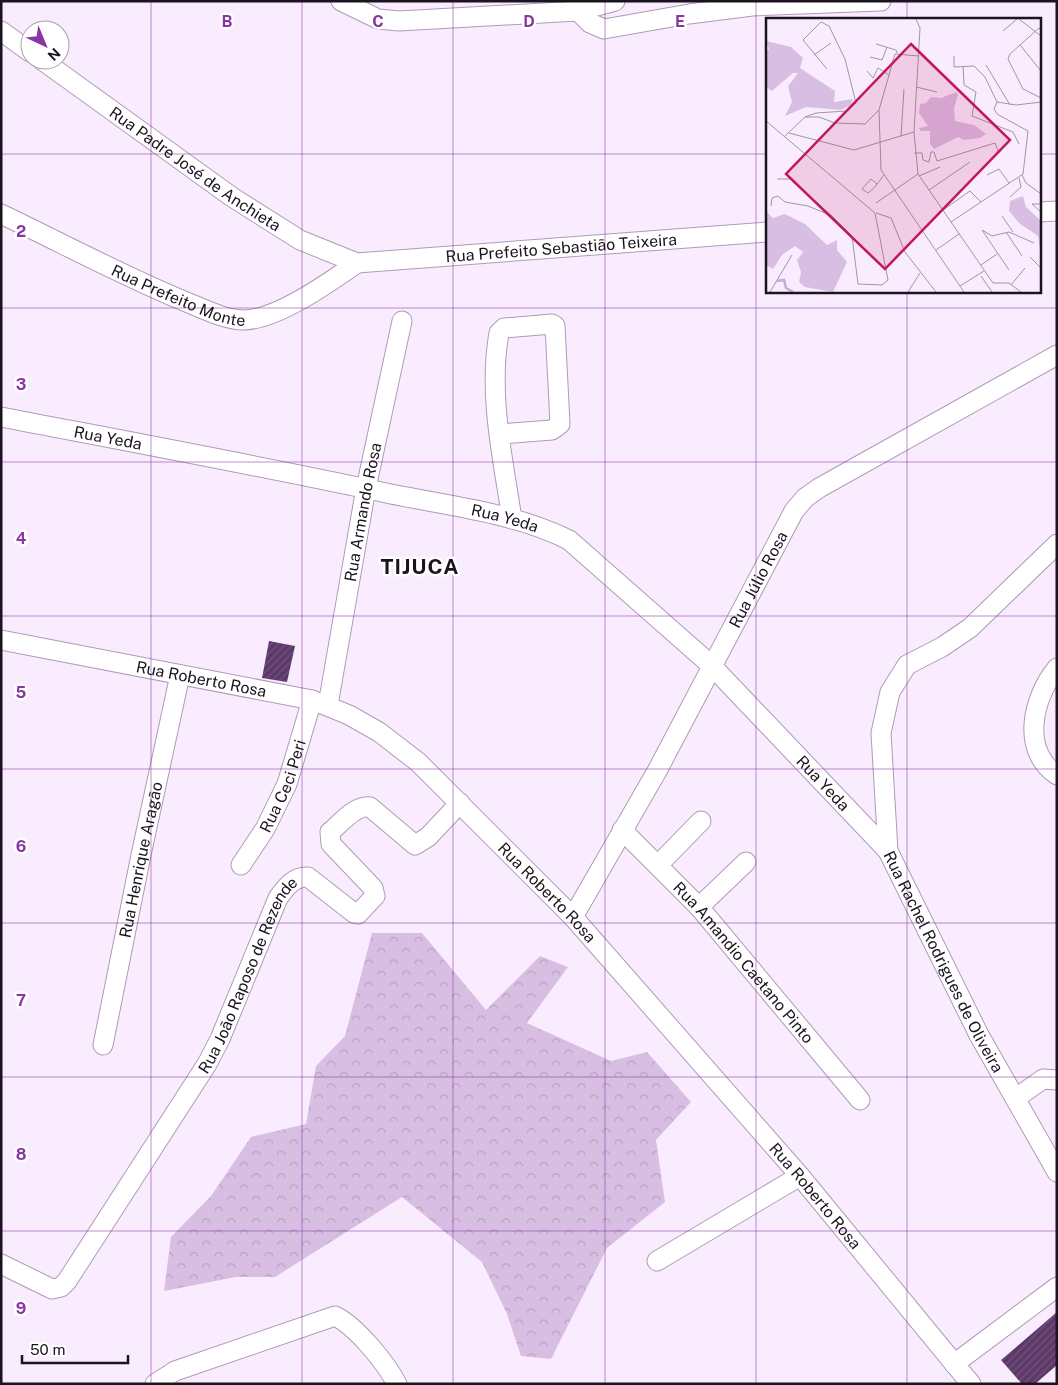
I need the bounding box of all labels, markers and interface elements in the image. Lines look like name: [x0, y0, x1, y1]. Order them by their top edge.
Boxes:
text: B: [222, 12, 233, 31]
text: C: [372, 12, 384, 31]
text: D: [523, 12, 535, 31]
text: E: [675, 12, 685, 31]
inset map: [766, 18, 1040, 292]
north arrow: [20, 20, 70, 70]
text: N: [45, 45, 64, 64]
street label: Rua Padre José de Anchieta: [106, 102, 285, 235]
text: 2: [16, 222, 26, 241]
street label: Rua Prefeito Sebastião Teixeira: [445, 229, 678, 266]
street label: Rua Prefeito Monte: [109, 260, 246, 330]
text: 3: [16, 375, 26, 394]
street label: Rua Yeda: [72, 422, 144, 453]
street label: Rua Armando Rosa: [340, 441, 385, 583]
street label: Rua Yeda: [470, 500, 541, 536]
street label: Rua Júlio Rosa: [725, 528, 791, 631]
text: 4: [16, 529, 27, 548]
district label: TIJUCA: [381, 554, 459, 579]
street label: Rua Roberto Rosa: [134, 657, 268, 701]
text: 5: [16, 683, 27, 702]
street label: Rua Ceci Peri: [255, 737, 309, 835]
street label: Rua Yeda: [793, 751, 854, 814]
street label: Rua Henrique Aragão: [115, 780, 166, 939]
text: 6: [16, 837, 26, 856]
street label: Rua Roberto Rosa: [494, 838, 600, 946]
street label: Rua Rachel Rodrigues de Oliveira: [880, 848, 1008, 1076]
street label: Rua João Raposo de Rezende: [194, 872, 301, 1077]
street label: Rua Amandio Caetano Pinto: [670, 878, 818, 1047]
text: 7: [16, 991, 26, 1010]
street label: Rua Roberto Rosa: [766, 1139, 865, 1253]
text: 8: [16, 1145, 27, 1164]
text: 9: [16, 1299, 26, 1318]
scale bar: [22, 1332, 129, 1364]
text: 50 m: [30, 1341, 65, 1358]

